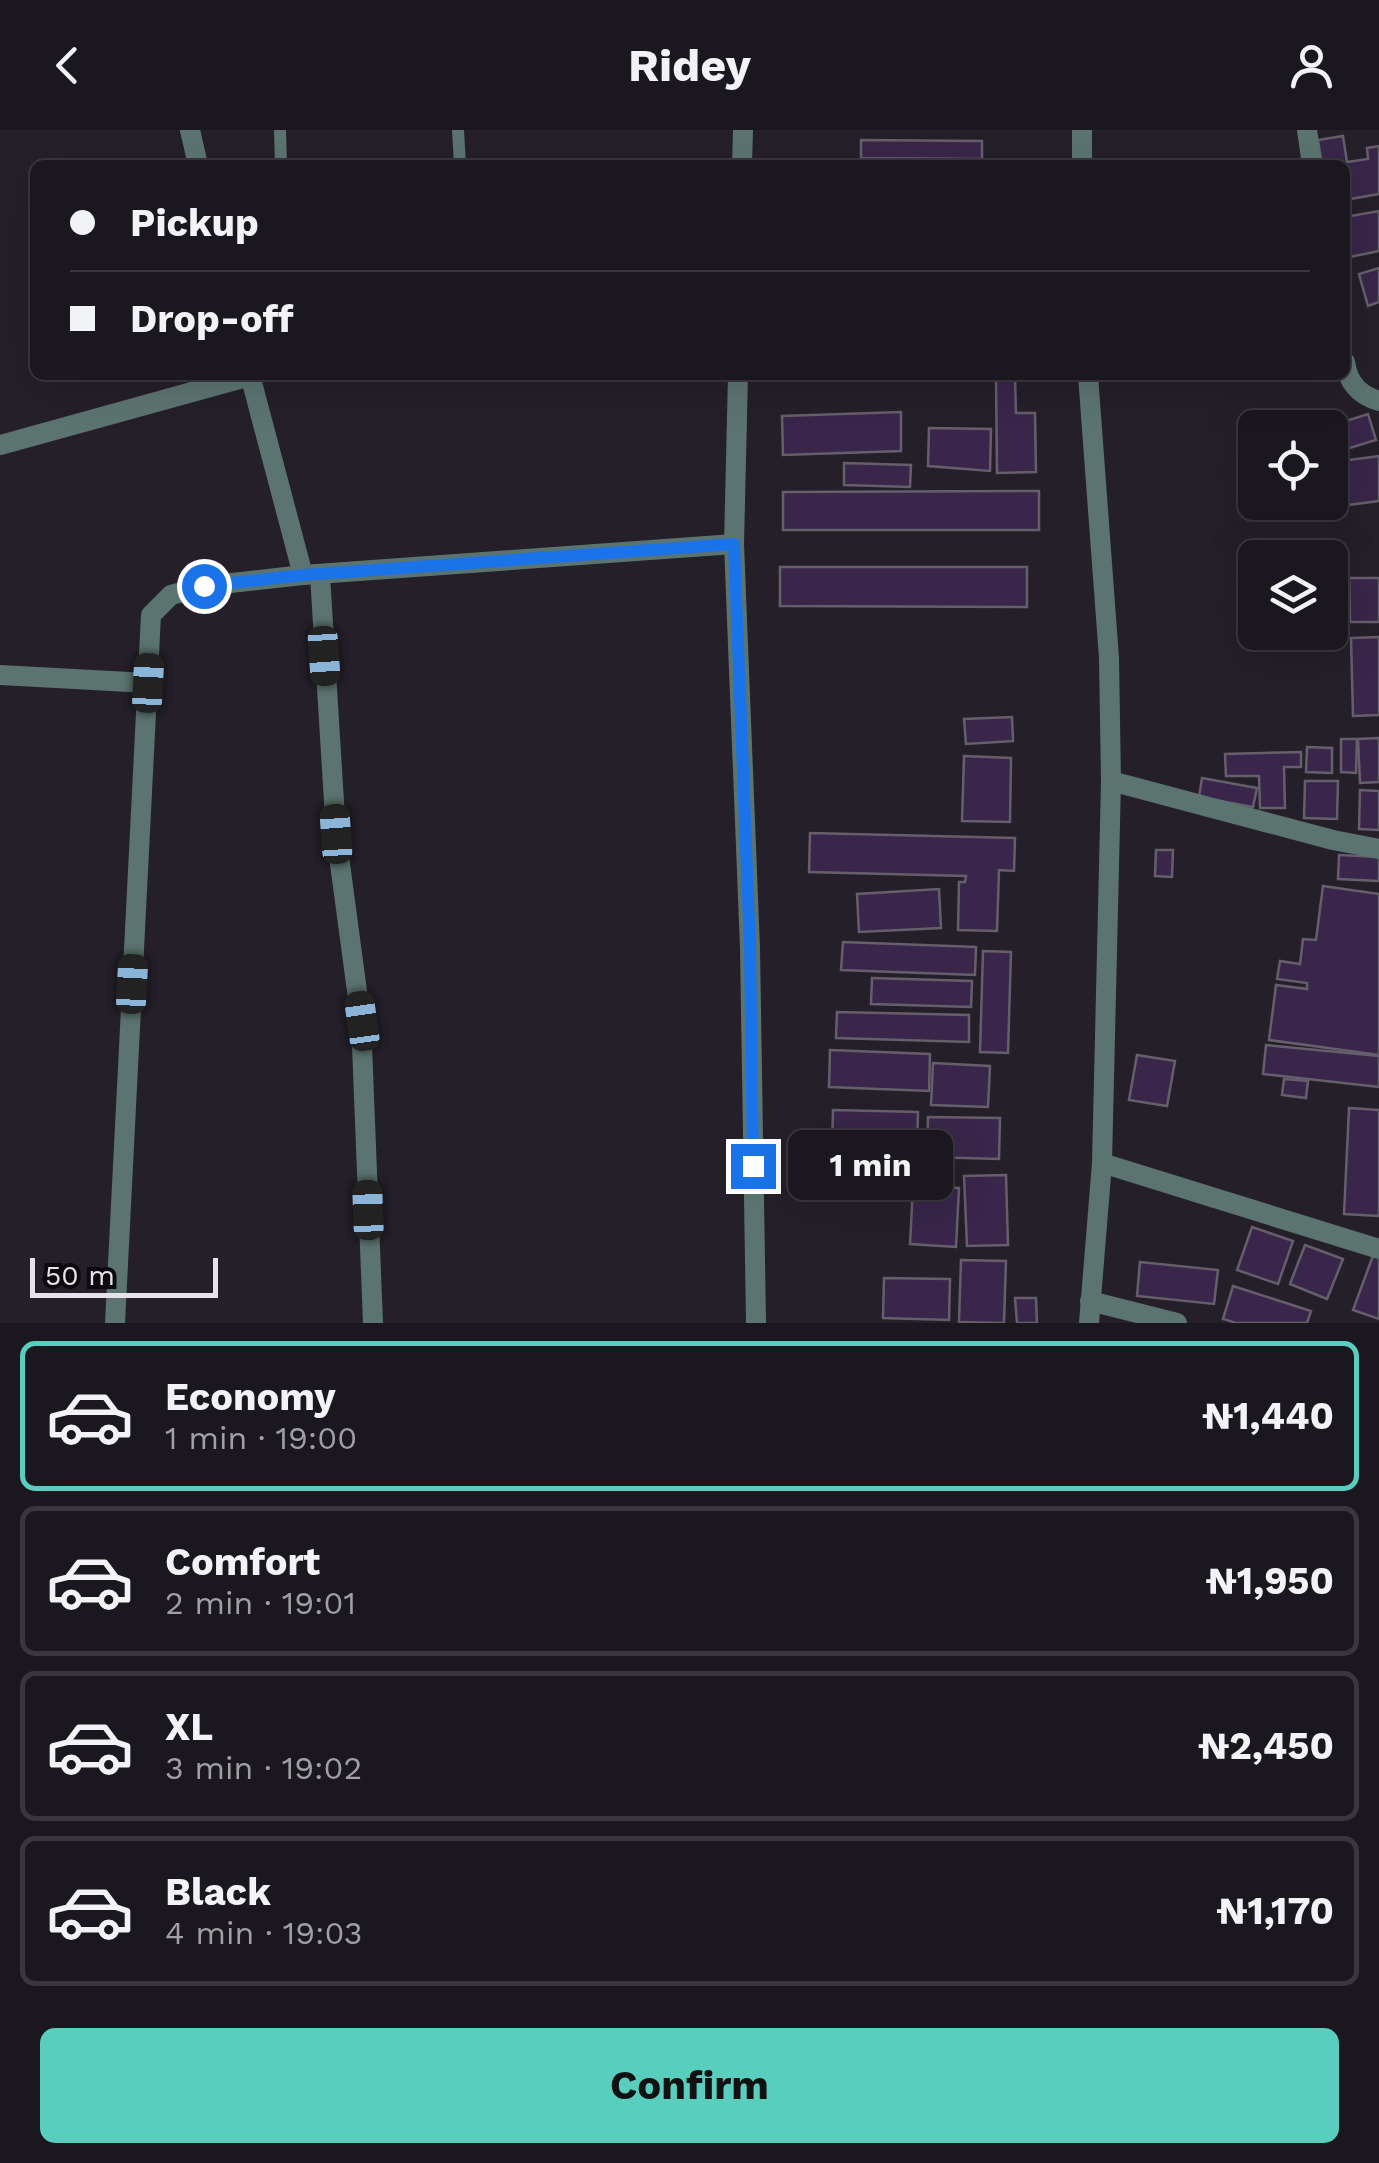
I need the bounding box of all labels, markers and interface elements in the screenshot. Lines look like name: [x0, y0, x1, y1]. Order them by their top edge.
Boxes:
icon: back: [40, 38, 95, 93]
icon: person: [1284, 38, 1339, 93]
text: Ridey: [628, 39, 751, 92]
text: Pickup: [130, 201, 259, 245]
text: Drop-off: [130, 297, 294, 341]
map controls: [1238, 410, 1348, 650]
button: locate: [1238, 410, 1348, 520]
button: layers: [1238, 540, 1348, 650]
route start: [182, 564, 227, 609]
car: [307, 625, 341, 687]
car: [131, 652, 165, 714]
car: [319, 803, 353, 865]
car: [115, 953, 149, 1015]
car: [343, 989, 381, 1053]
callout: 1 min: [788, 1131, 953, 1201]
route end: [731, 1144, 776, 1189]
text: 1 min: [829, 1146, 912, 1184]
car: [352, 1179, 384, 1241]
scale bar: [30, 1253, 218, 1298]
text: 50 m: [45, 1259, 115, 1292]
icon: car: [45, 1371, 135, 1461]
text: Economy: [165, 1375, 336, 1419]
text: ₦1,440: [1202, 1394, 1334, 1438]
text: 1 min · 19:00: [165, 1419, 357, 1457]
icon: car: [45, 1536, 135, 1626]
text: Comfort: [165, 1540, 320, 1584]
text: ₦1,950: [1206, 1559, 1334, 1603]
text: 2 min · 19:01: [165, 1584, 356, 1622]
icon: car: [45, 1701, 135, 1791]
text: XL: [165, 1705, 213, 1749]
text: ₦2,450: [1198, 1724, 1334, 1768]
text: 3 min · 19:02: [165, 1749, 362, 1787]
icon: car: [45, 1866, 135, 1956]
text: Black: [165, 1870, 271, 1914]
text: ₦1,170: [1216, 1889, 1334, 1933]
text: 4 min · 19:03: [165, 1914, 362, 1952]
button: Confirm: [40, 2028, 1339, 2143]

